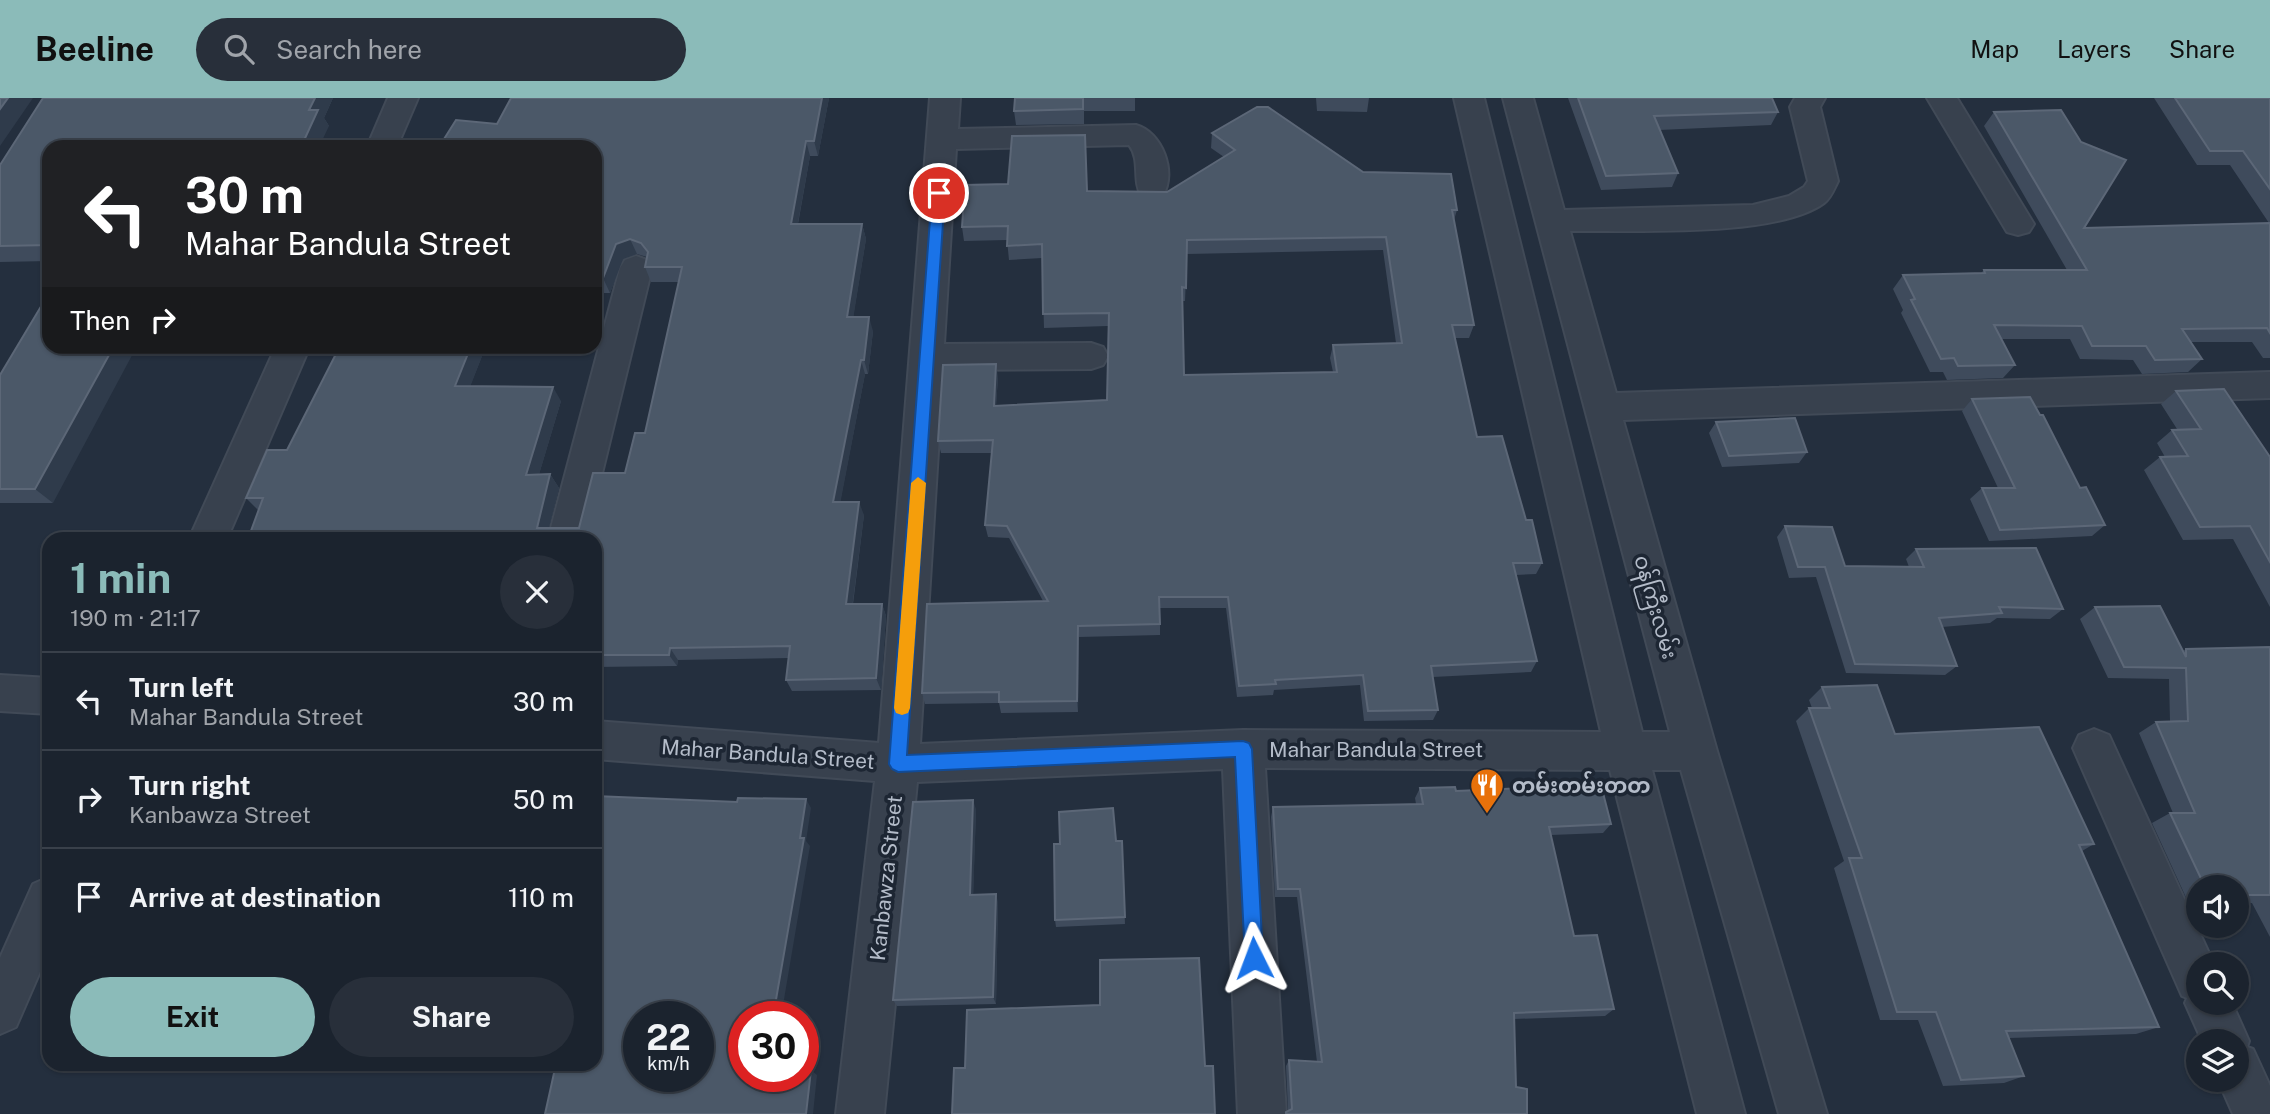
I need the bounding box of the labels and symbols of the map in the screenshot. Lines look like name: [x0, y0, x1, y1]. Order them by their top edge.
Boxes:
pin: [909, 163, 969, 223]
street label: ဝန်ကြီးလမ်း: [1624, 551, 1686, 663]
street label: Mahar Bandula Street: [660, 734, 876, 774]
street label: Mahar Bandula Street: [1269, 737, 1483, 762]
restaurant icon: တမ်းတမ်းတတ: [1468, 766, 1506, 815]
place label: တမ်းတမ်းတတ: [1512, 770, 1651, 798]
street label: Kanbawza Street: [865, 794, 907, 962]
position arrow: [1217, 921, 1291, 995]
speed limit sign: 30: [728, 1001, 819, 1092]

